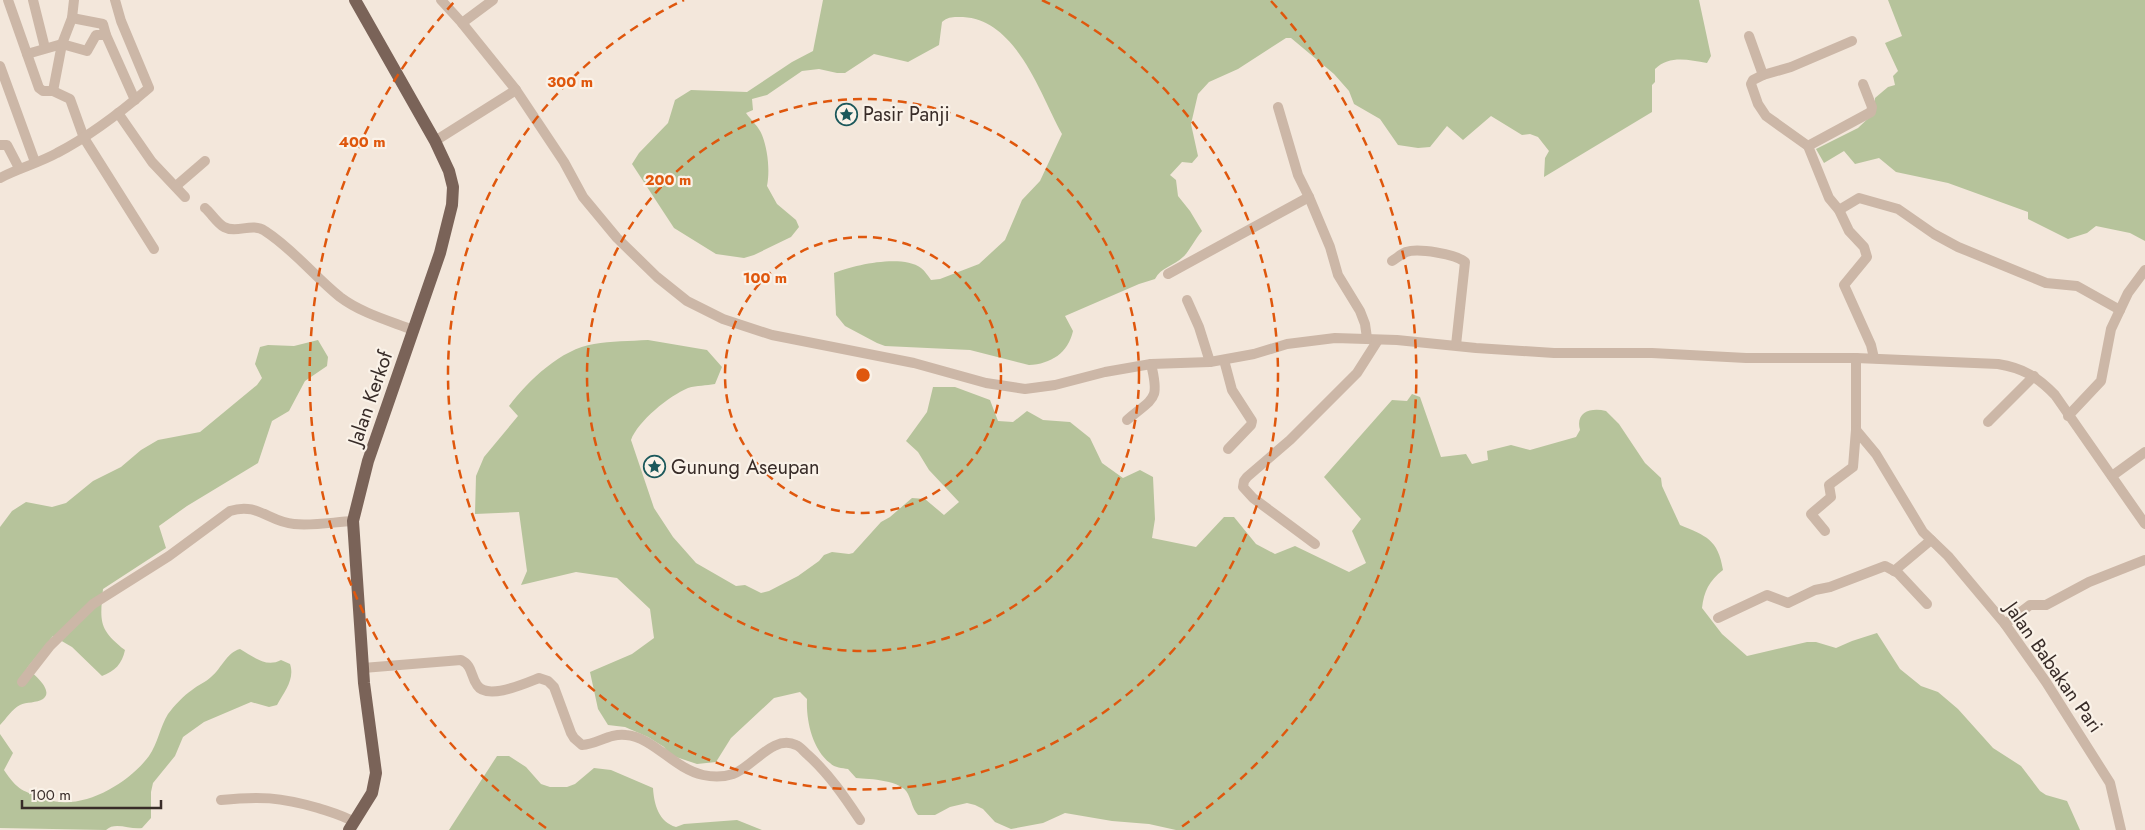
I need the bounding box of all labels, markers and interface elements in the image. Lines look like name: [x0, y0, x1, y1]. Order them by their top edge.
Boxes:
text: 300 m: [547, 71, 593, 93]
place label: Pasir Panji: [863, 100, 950, 129]
place icon: Pasir Panji: [835, 102, 859, 126]
text: 400 m: [338, 131, 386, 153]
text: 200 m: [645, 169, 691, 191]
text: 100 m: [743, 267, 787, 289]
street label: Jalan Kerkof: [340, 346, 401, 452]
centre of rings: [854, 366, 872, 384]
place label: Gunung Aseupan: [671, 453, 819, 482]
place icon: Gunung Aseupan: [643, 455, 667, 479]
street label: Jalan Babakan Pari: [1996, 593, 2110, 739]
scale bar: [22, 778, 161, 810]
text: 100 m: [30, 784, 71, 806]

